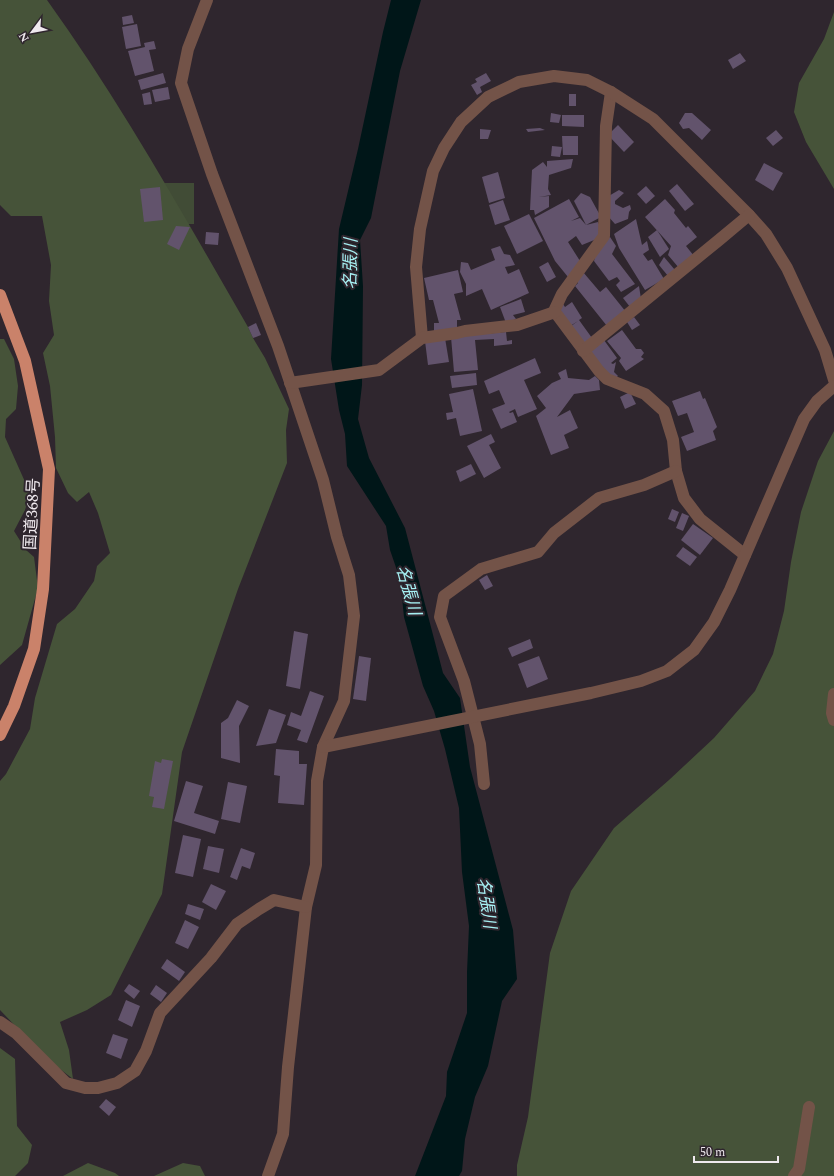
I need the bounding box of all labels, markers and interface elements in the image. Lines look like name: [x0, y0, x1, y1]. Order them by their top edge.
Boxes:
north arrow: [12, 12, 52, 52]
text: N: [14, 29, 34, 45]
water label: 名張川: [338, 236, 364, 290]
street label: 国道368号: [18, 477, 46, 551]
water label: 名張川: [389, 562, 428, 620]
water label: 名張川: [470, 876, 503, 932]
scale bar: [694, 1138, 778, 1164]
text: 50 m: [700, 1143, 725, 1162]

